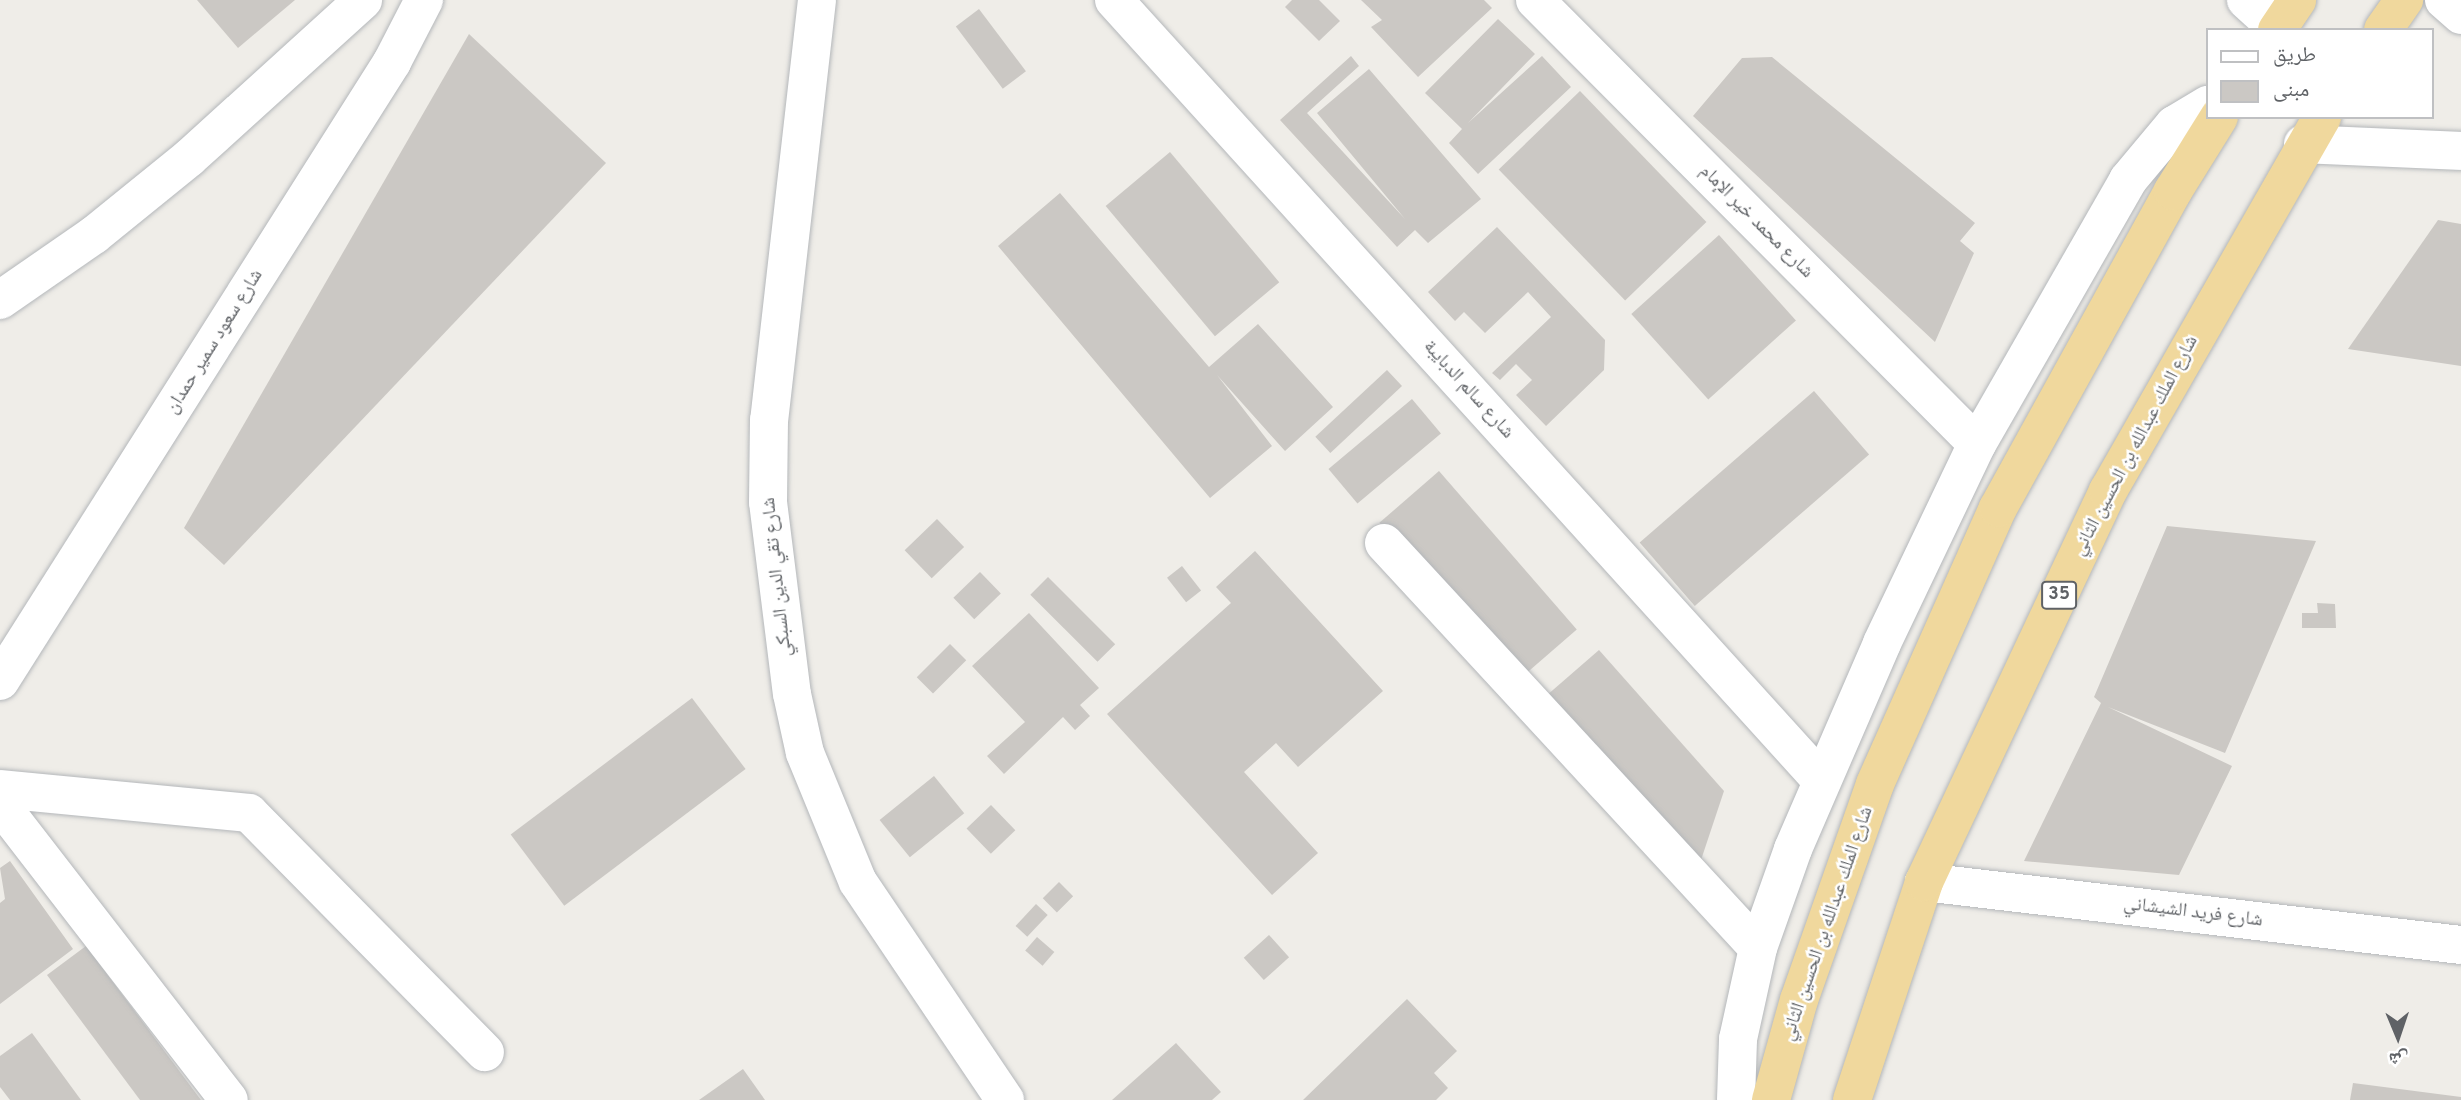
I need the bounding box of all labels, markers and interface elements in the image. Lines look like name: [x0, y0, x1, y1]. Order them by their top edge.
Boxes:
legend: [2206, 28, 2433, 119]
text: طريق: [2273, 42, 2316, 69]
text: مبنى: [2273, 77, 2309, 104]
street label: شارع محمد خير الإمام: [1694, 160, 1818, 284]
street label: شارع سعود سمير حمدان: [161, 266, 269, 418]
street label: شارع الملك عبدالله بن الحسين الثاني: [2068, 332, 2204, 560]
street label: شارع سالم الدبايبة: [1418, 336, 1518, 444]
street label: شارع تقي الدين السبكي: [758, 496, 798, 658]
road number: 35: [2040, 580, 2078, 610]
street label: شارع الملك عبدالله بن الحسين الثاني: [1777, 804, 1879, 1044]
street label: شارع فريد الشيشاني: [2122, 893, 2264, 933]
north arrow: [2363, 1002, 2433, 1072]
text: ش: [2388, 1046, 2409, 1070]

